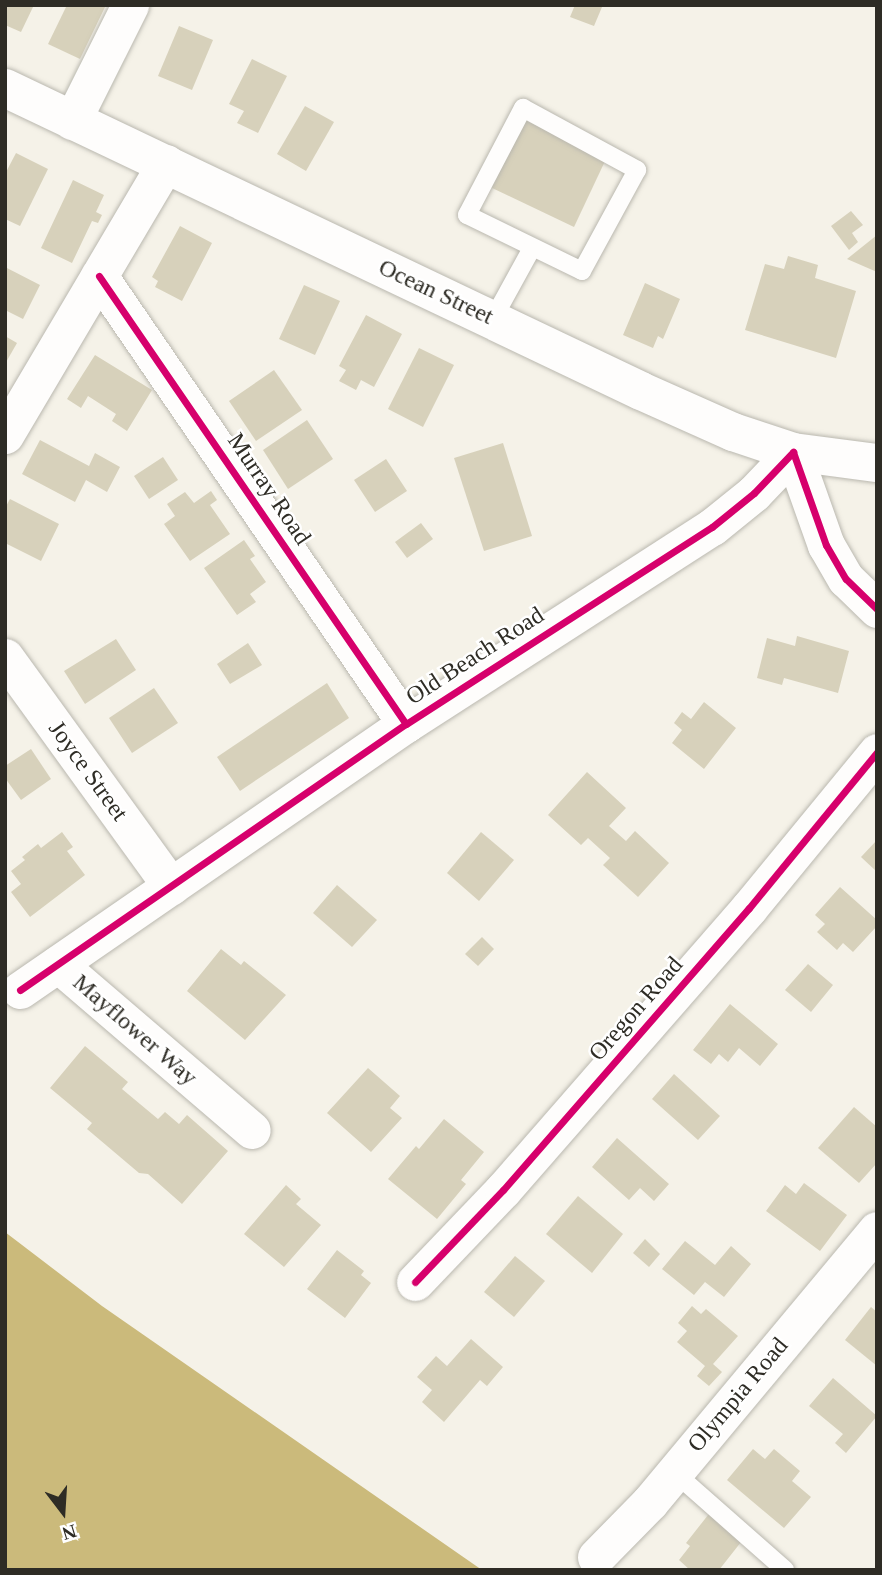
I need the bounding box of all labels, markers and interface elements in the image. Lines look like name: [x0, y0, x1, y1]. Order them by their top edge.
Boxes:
street label: Ocean Street: [374, 253, 498, 331]
street label: Murray Road: [221, 428, 317, 550]
street label: Old Beach Road: [401, 601, 549, 711]
street label: Joyce Street: [42, 715, 134, 827]
street label: Oregon Road: [583, 951, 689, 1067]
street label: Mayflower Way: [67, 968, 203, 1092]
street label: Olympia Road: [682, 1332, 794, 1458]
north arrow: [28, 1477, 98, 1547]
text: N: [60, 1521, 79, 1545]

